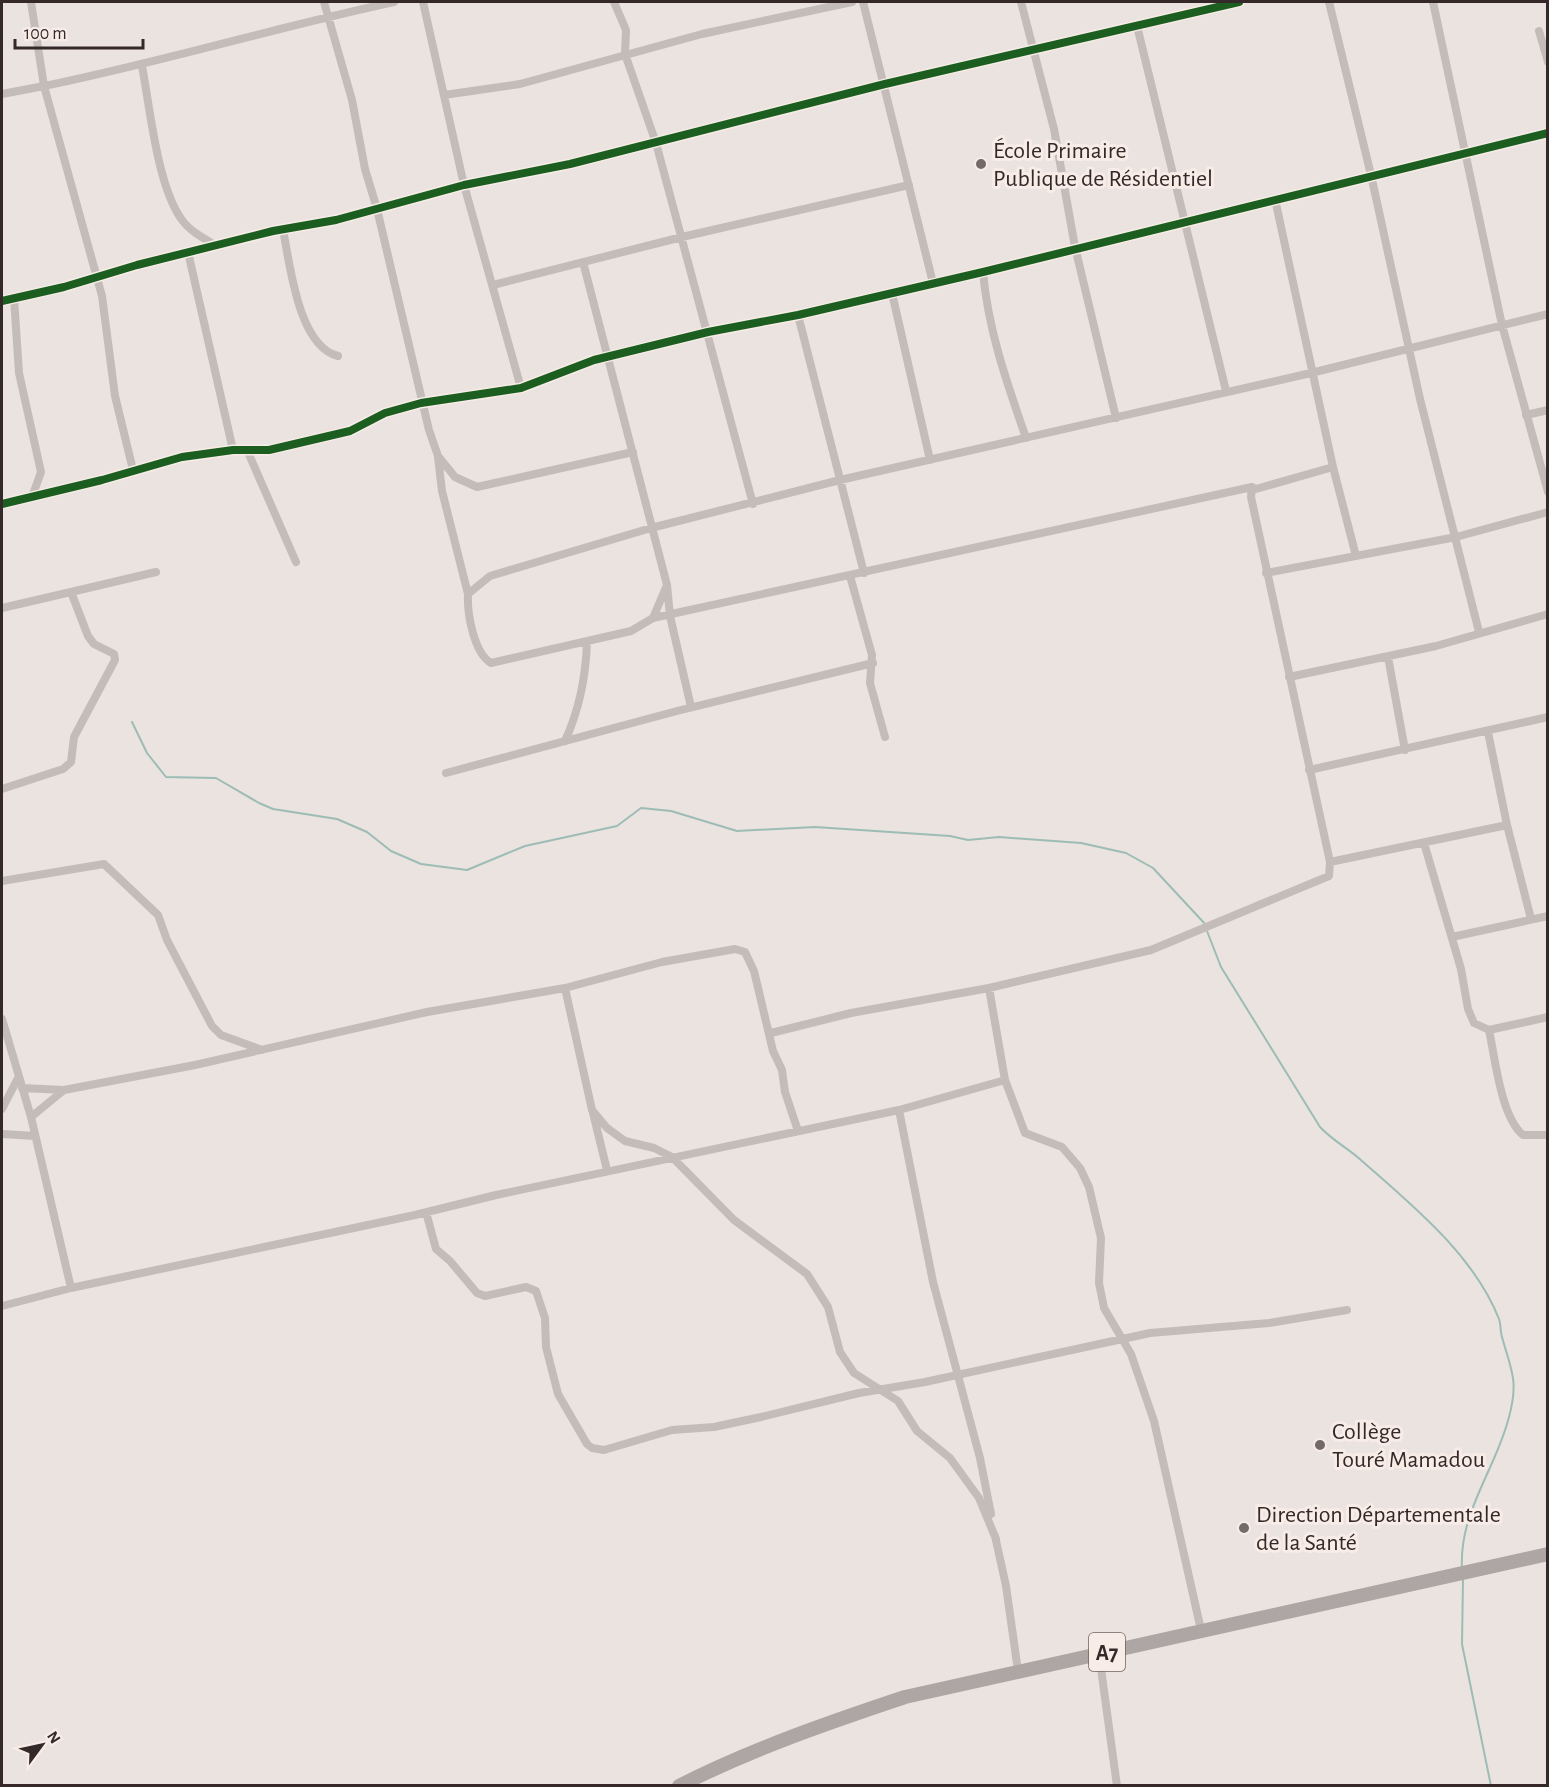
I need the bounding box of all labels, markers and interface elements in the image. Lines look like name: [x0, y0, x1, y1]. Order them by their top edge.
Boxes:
scale bar: [15, 12, 142, 50]
text: 100 m: [24, 25, 67, 43]
place label: École Primaire Publique de Résidentiel: [993, 137, 1213, 191]
marker: École Primaire Publique de Résidentiel: [974, 157, 988, 171]
place label: Collège Touré Mamadou: [1332, 1420, 1485, 1472]
marker: Collège Touré Mamadou: [1313, 1438, 1327, 1452]
place label: Direction Départementale de la Santé: [1256, 1503, 1501, 1555]
marker: Direction Départementale de la Santé: [1237, 1521, 1251, 1535]
road number: A7: [1089, 1633, 1125, 1671]
north arrow: [12, 1715, 72, 1775]
text: N: [44, 1728, 63, 1746]

